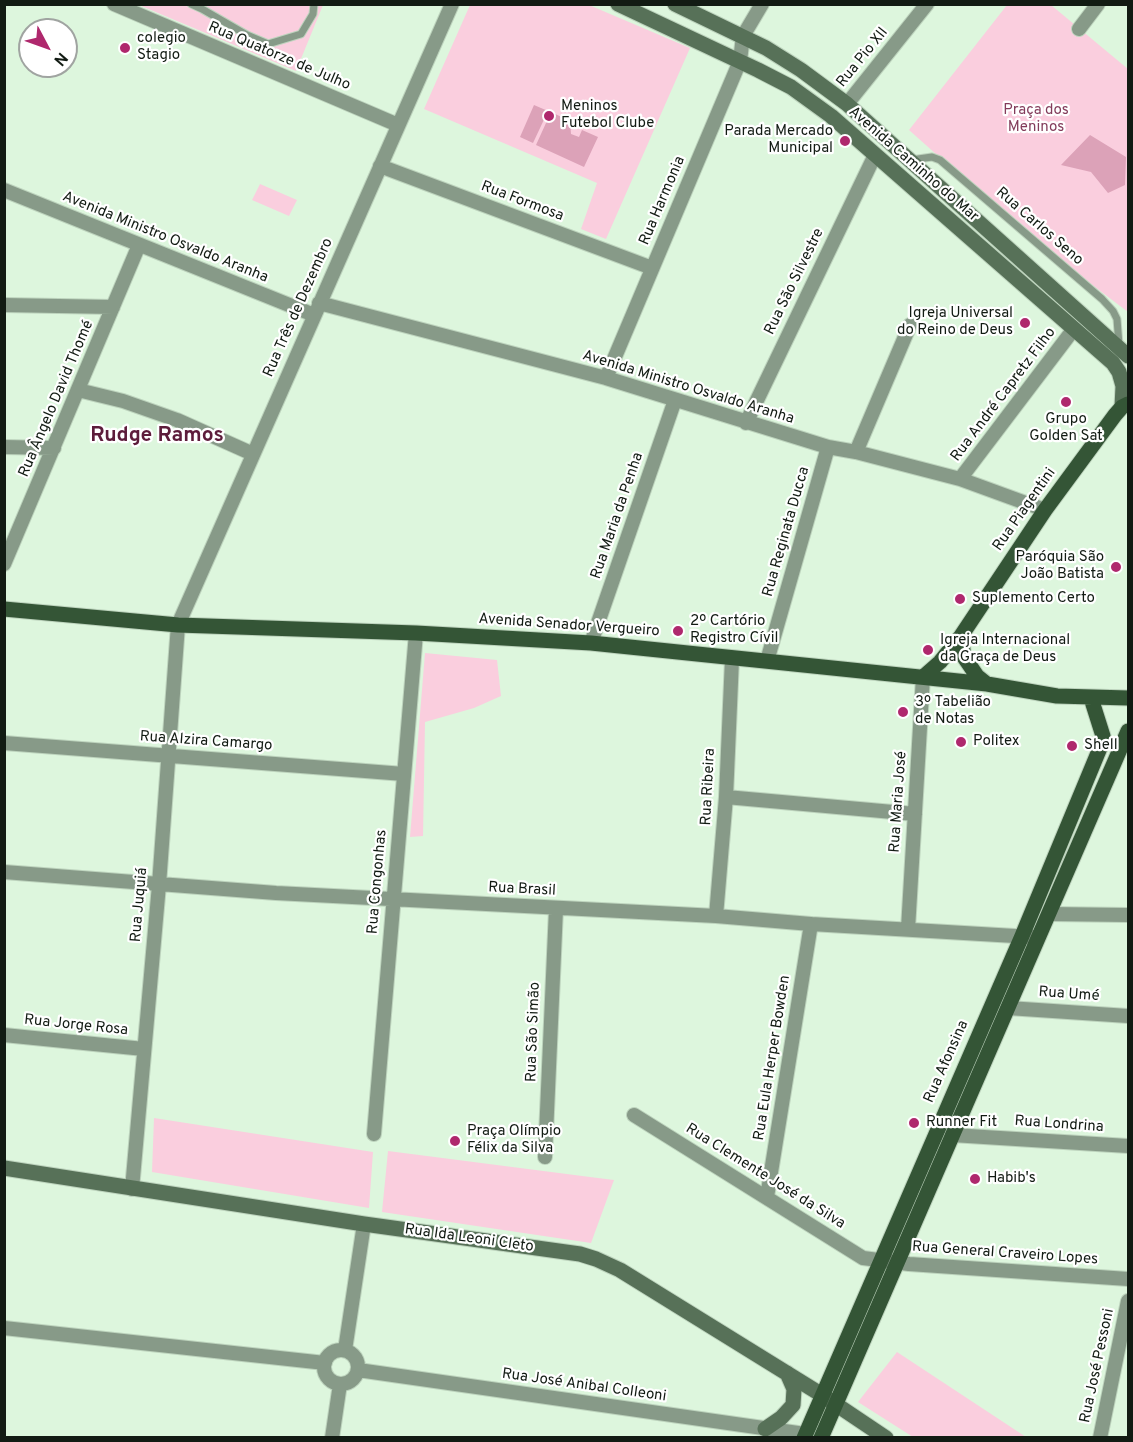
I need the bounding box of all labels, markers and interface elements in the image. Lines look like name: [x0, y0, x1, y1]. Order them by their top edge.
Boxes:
north arrow: [18, 18, 78, 78]
street label: Rua Quatorze de Julho: [205, 19, 353, 95]
street label: Rua Pio XII: [833, 24, 893, 92]
place label: colegio Stagio: [137, 30, 186, 65]
marker: colegio Stagio: [118, 41, 132, 55]
text: N: [49, 48, 71, 69]
place label: Meninos Futebol Clube: [561, 98, 654, 133]
park label: Praça dos Meninos: [1003, 102, 1069, 137]
street label: Avenida Caminho do Mar: [844, 104, 982, 226]
marker: Meninos Futebol Clube: [542, 109, 556, 123]
place label: Parada Mercado Municipal: [724, 123, 833, 158]
marker: Parada Mercado Municipal: [838, 134, 852, 148]
street label: Rua Harmonia: [636, 154, 690, 248]
street label: Rua Formosa: [478, 178, 566, 226]
street label: Rua Carlos Seno: [992, 184, 1086, 270]
street label: Avenida Ministro Osvaldo Aranha: [59, 188, 271, 288]
street label: Rua São Silvestre: [761, 226, 829, 338]
street label: Rua Três de Dezembro: [260, 236, 338, 380]
place label: Igreja Universal do Reino de Deus: [897, 305, 1013, 340]
marker: Igreja Universal do Reino de Deus: [1018, 316, 1032, 330]
street label: Rua Ângelo David Thomé: [16, 318, 98, 480]
street label: Rua André Capretz Filho: [948, 324, 1060, 466]
street label: Avenida Ministro Osvaldo Aranha: [580, 347, 796, 429]
marker: Grupo Golden Sat: [1059, 395, 1073, 409]
place label: Grupo Golden Sat: [1029, 411, 1103, 446]
district label: Rudge Ramos: [90, 424, 224, 450]
street label: Rua Maria da Penha: [588, 450, 648, 582]
street label: Rua Reginata Ducca: [760, 465, 814, 599]
street label: Rua Piagentini: [990, 465, 1060, 555]
place label: Paróquia São João Batista: [1016, 549, 1104, 584]
marker: Paróquia São João Batista: [1109, 560, 1123, 574]
place label: Suplemento Certo: [972, 590, 1095, 608]
marker: Suplemento Certo: [953, 592, 967, 606]
street label: Avenida Senador Vergueiro: [478, 611, 660, 641]
place label: 2º Cartório Registro Cívil: [690, 613, 778, 648]
marker: 2º Cartório Registro Cívil: [671, 624, 685, 638]
place label: Igreja Internacional da Graça de Deus: [940, 632, 1070, 667]
marker: Igreja Internacional da Graça de Deus: [921, 643, 935, 657]
place label: 3º Tabelião de Notas: [915, 694, 991, 729]
marker: 3º Tabelião de Notas: [896, 705, 910, 719]
street label: Rua Alzira Camargo: [139, 728, 273, 756]
place label: Politex: [973, 733, 1019, 751]
marker: Politex: [954, 735, 968, 749]
place label: Shell: [1084, 737, 1118, 755]
marker: Shell: [1065, 739, 1079, 753]
street label: Rua Ribeira: [698, 748, 720, 826]
street label: Rua Maria José: [886, 751, 912, 853]
street label: Rua Congonhas: [364, 829, 392, 935]
street label: Rua Juquiá: [128, 867, 152, 943]
street label: Rua Brasil: [488, 879, 556, 901]
street label: Rua Eula Herper Bowden: [751, 974, 795, 1142]
street label: Rua São Simão: [523, 982, 545, 1082]
street label: Rua Umé: [1038, 984, 1100, 1006]
street label: Rua Jorge Rosa: [23, 1012, 129, 1040]
street label: Rua Afonsina: [921, 1018, 973, 1106]
street label: Rua Londrina: [1014, 1113, 1104, 1137]
place label: Runner Fit: [926, 1114, 997, 1132]
marker: Runner Fit: [907, 1116, 921, 1130]
street label: Rua Clemente José da Silva: [682, 1120, 848, 1234]
place label: Praça Olímpio Félix da Silva: [467, 1123, 561, 1158]
marker: Praça Olímpio Félix da Silva: [448, 1134, 462, 1148]
place label: Habib's: [987, 1170, 1036, 1188]
marker: Habib's: [968, 1172, 982, 1186]
street label: Rua Ida Leoni Cleto: [403, 1221, 535, 1257]
street label: Rua General Craveiro Lopes: [911, 1239, 1099, 1269]
street label: Rua José Pessoni: [1077, 1307, 1119, 1425]
street label: Rua José Anibal Colleoni: [501, 1366, 667, 1406]

